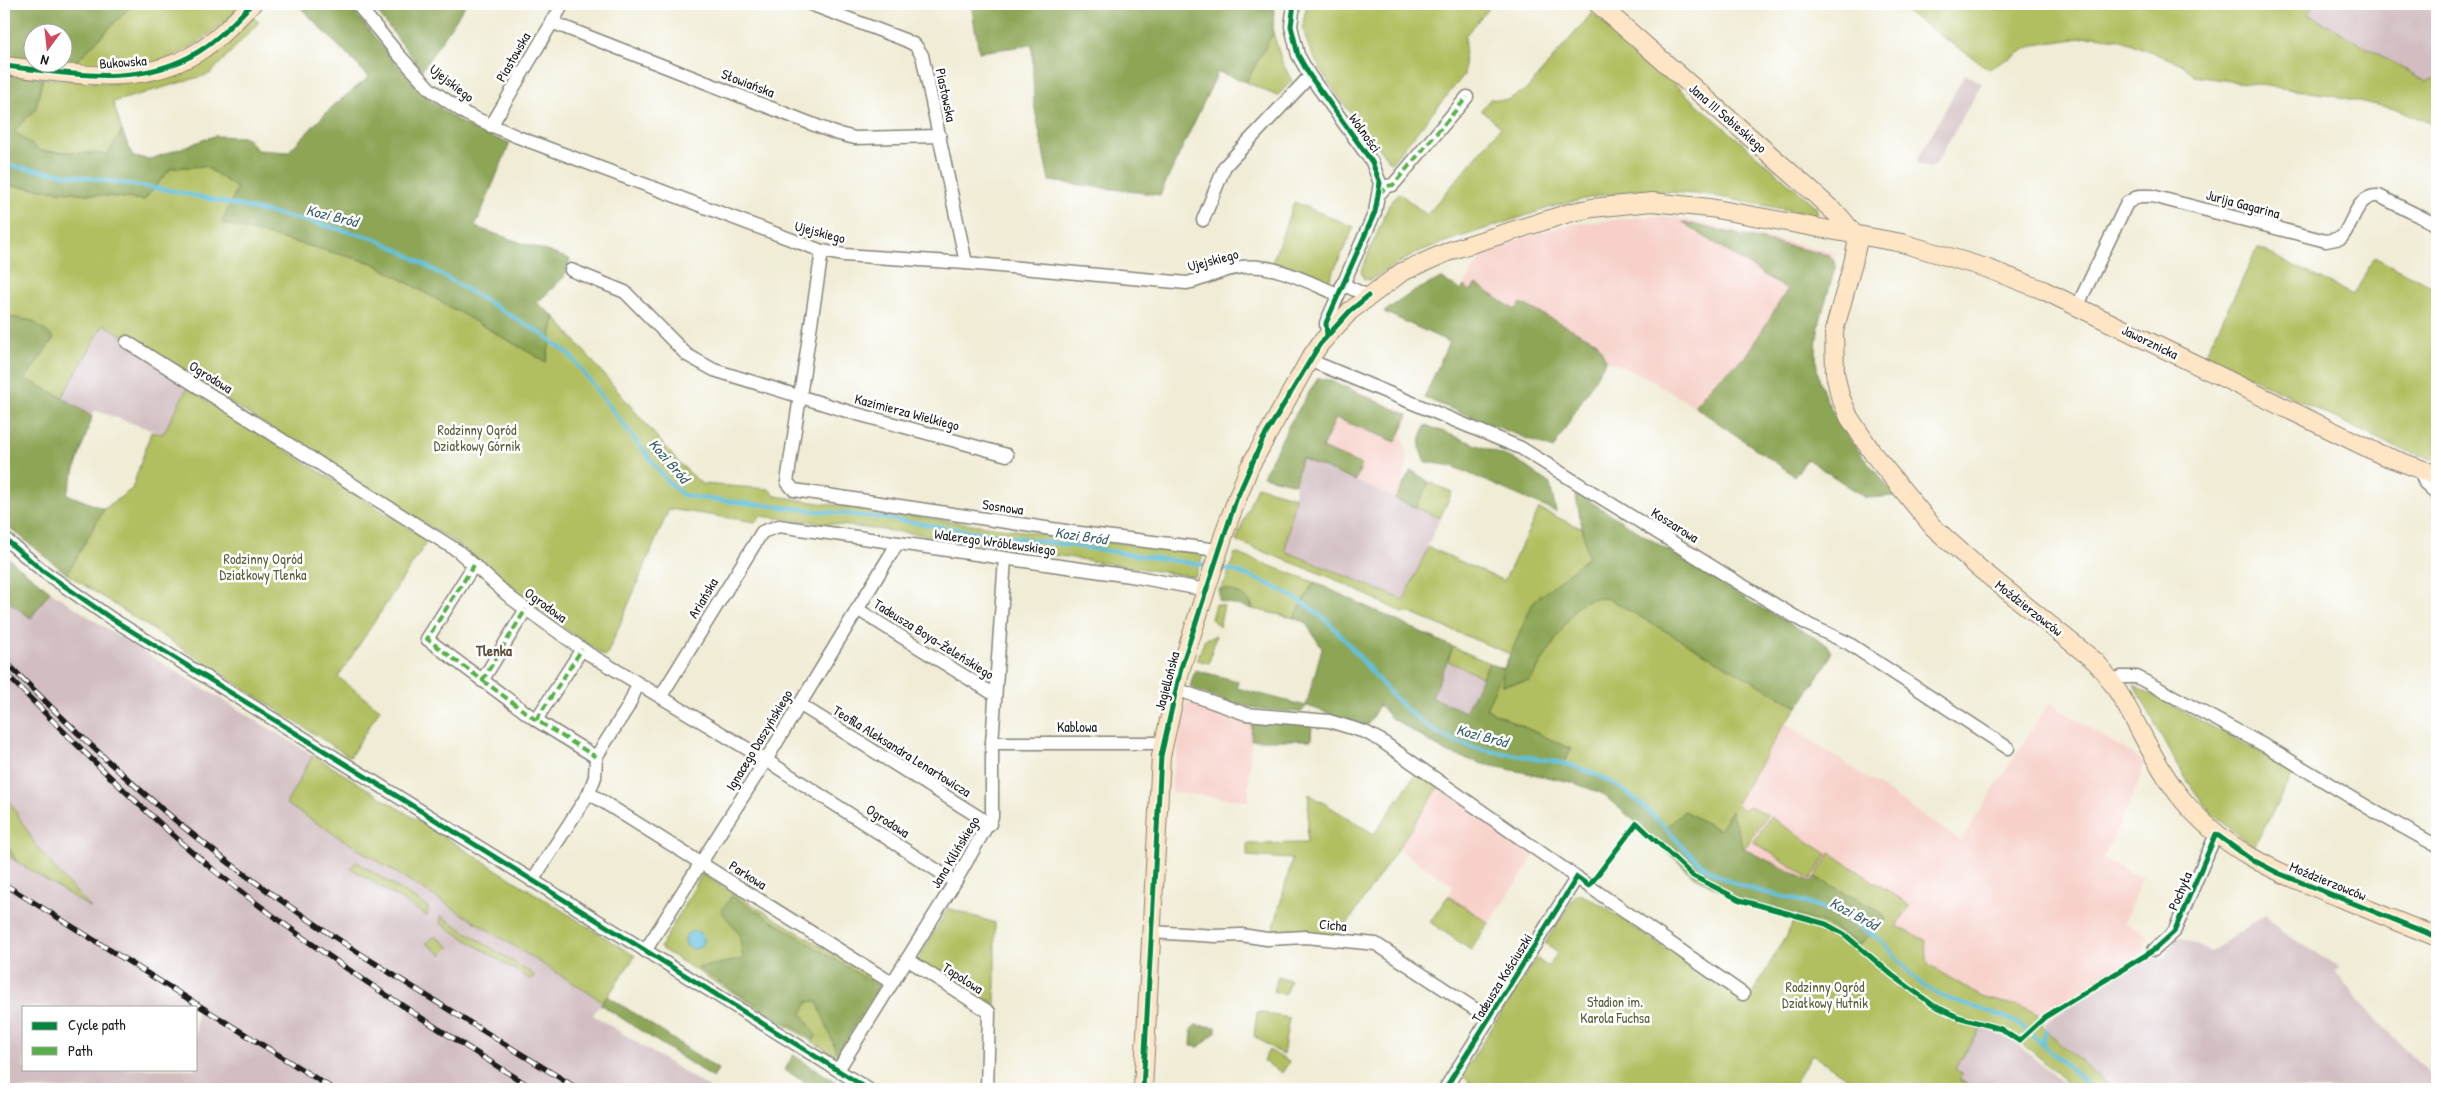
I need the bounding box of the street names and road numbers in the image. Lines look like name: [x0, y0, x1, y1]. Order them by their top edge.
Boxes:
street label: Piastowska: [491, 28, 535, 85]
street label: Bukowska: [99, 50, 148, 73]
street label: Ujejskiego: [425, 59, 479, 107]
street label: Słowiańska: [719, 64, 778, 102]
street label: Piastowska: [932, 66, 962, 124]
street label: Jana III Sobieskiego: [1685, 79, 1771, 158]
street label: Wolności: [1345, 109, 1386, 156]
street label: Jurija Gagarina: [2204, 185, 2283, 224]
street label: Ujejskiego: [792, 216, 848, 248]
street label: Ujejskiego: [1185, 244, 1241, 276]
street label: Jaworznicka: [2119, 320, 2182, 364]
street label: Ogrodowa: [185, 356, 237, 398]
street label: Kazimierza Wielkiego: [852, 388, 962, 436]
street label: Sosnowa: [981, 494, 1025, 519]
street label: Koszarowa: [1648, 503, 1703, 547]
street label: Walerego Wróblewskiego: [933, 524, 1057, 560]
street label: Ariańska: [683, 574, 722, 621]
street label: Moździerzowców: [1991, 575, 2068, 640]
street label: Ogrodowa: [521, 583, 572, 628]
street label: Tadeusza Boya-Żeleńskiego: [870, 594, 998, 684]
street label: Jagiellońska: [1150, 649, 1185, 713]
street label: Ignacego Daszyńskiego: [721, 685, 797, 794]
street label: Teofila Aleksandra Lenartowicza: [830, 700, 975, 801]
street label: Kablowa: [1057, 717, 1097, 736]
street label: Ogrodowa: [862, 800, 914, 843]
street label: Jana Kilińskiego: [926, 812, 985, 892]
street label: Parkowa: [726, 856, 771, 894]
street label: Moździerzowców: [2287, 857, 2370, 905]
street label: Pochyła: [2163, 868, 2197, 914]
street label: Cicha: [1318, 914, 1348, 935]
street label: Tadeusza Kościuszki: [1467, 930, 1537, 1026]
street label: Topolowa: [939, 957, 988, 999]

